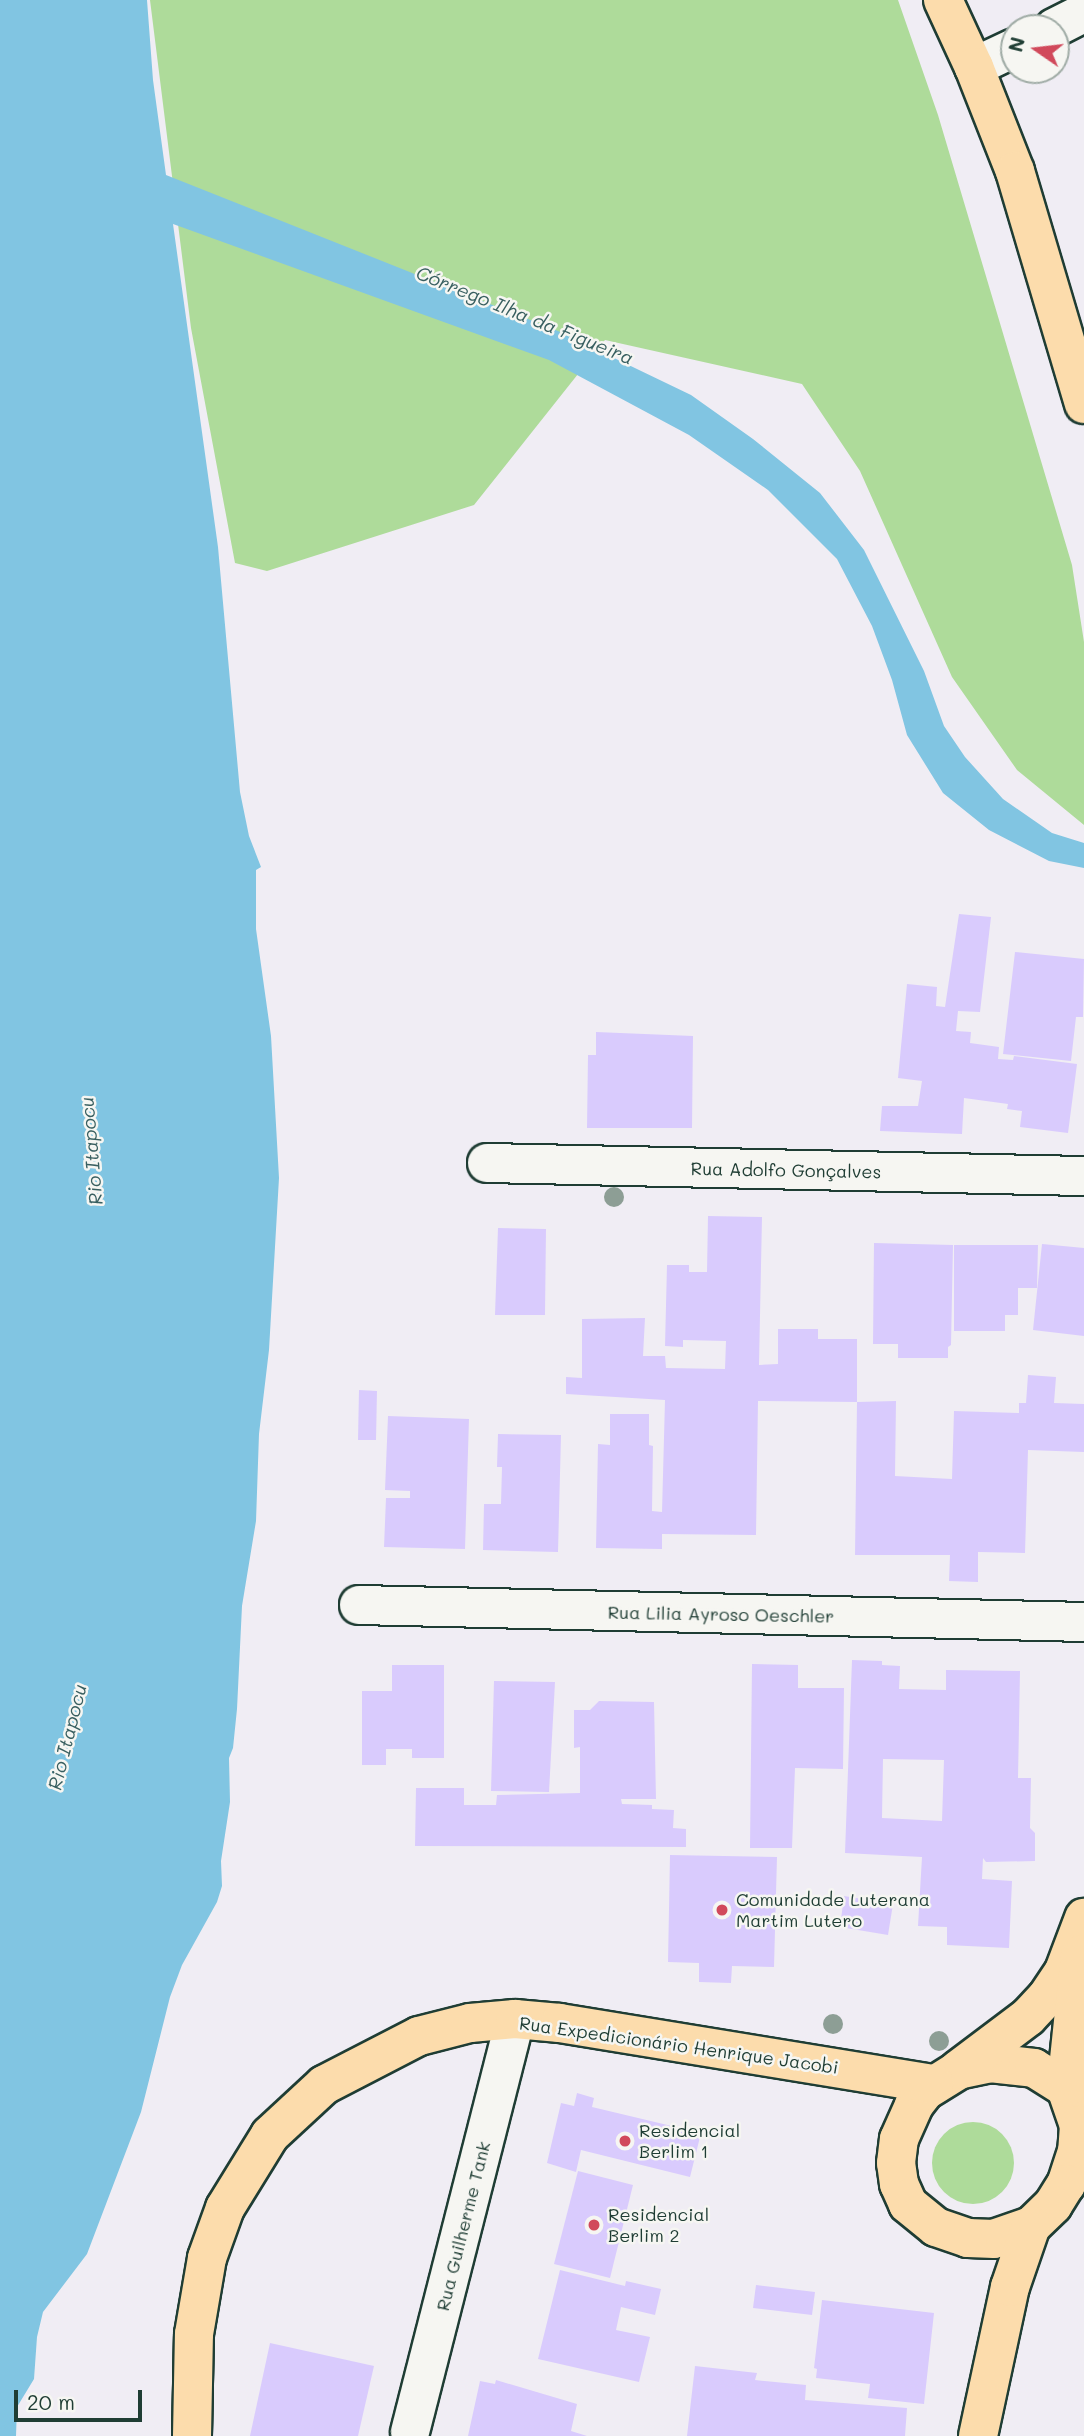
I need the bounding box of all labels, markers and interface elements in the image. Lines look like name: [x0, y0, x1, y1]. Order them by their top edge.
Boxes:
north arrow: [1000, 14, 1070, 84]
text: N: [1002, 34, 1030, 54]
water label: Córrego Ilha da Figueira: [413, 261, 637, 369]
water label: Rio Itapocu: [75, 1096, 107, 1206]
street label: Rua Adolfo Gonçalves: [691, 1158, 881, 1182]
street label: Rua Lilia Ayroso Oeschler: [608, 1601, 834, 1627]
water label: Rio Itapocu: [43, 1682, 91, 1792]
place label: Comunidade Luterana Martim Lutero: [736, 1889, 930, 1932]
marker: Comunidade Luterana Martim Lutero: [714, 1902, 730, 1918]
street label: Rua Expedicionário Henrique Jacobi: [518, 2012, 840, 2078]
place label: Residencial Berlim 1: [639, 2120, 740, 2162]
marker: Residencial Berlim 1: [617, 2133, 633, 2149]
street label: Rua Guilherme Tank: [431, 2139, 495, 2313]
place label: Residencial Berlim 2: [608, 2204, 709, 2246]
marker: Residencial Berlim 2: [586, 2217, 602, 2233]
scale bar: [18, 2376, 145, 2420]
text: 20 m: [27, 2388, 75, 2415]

